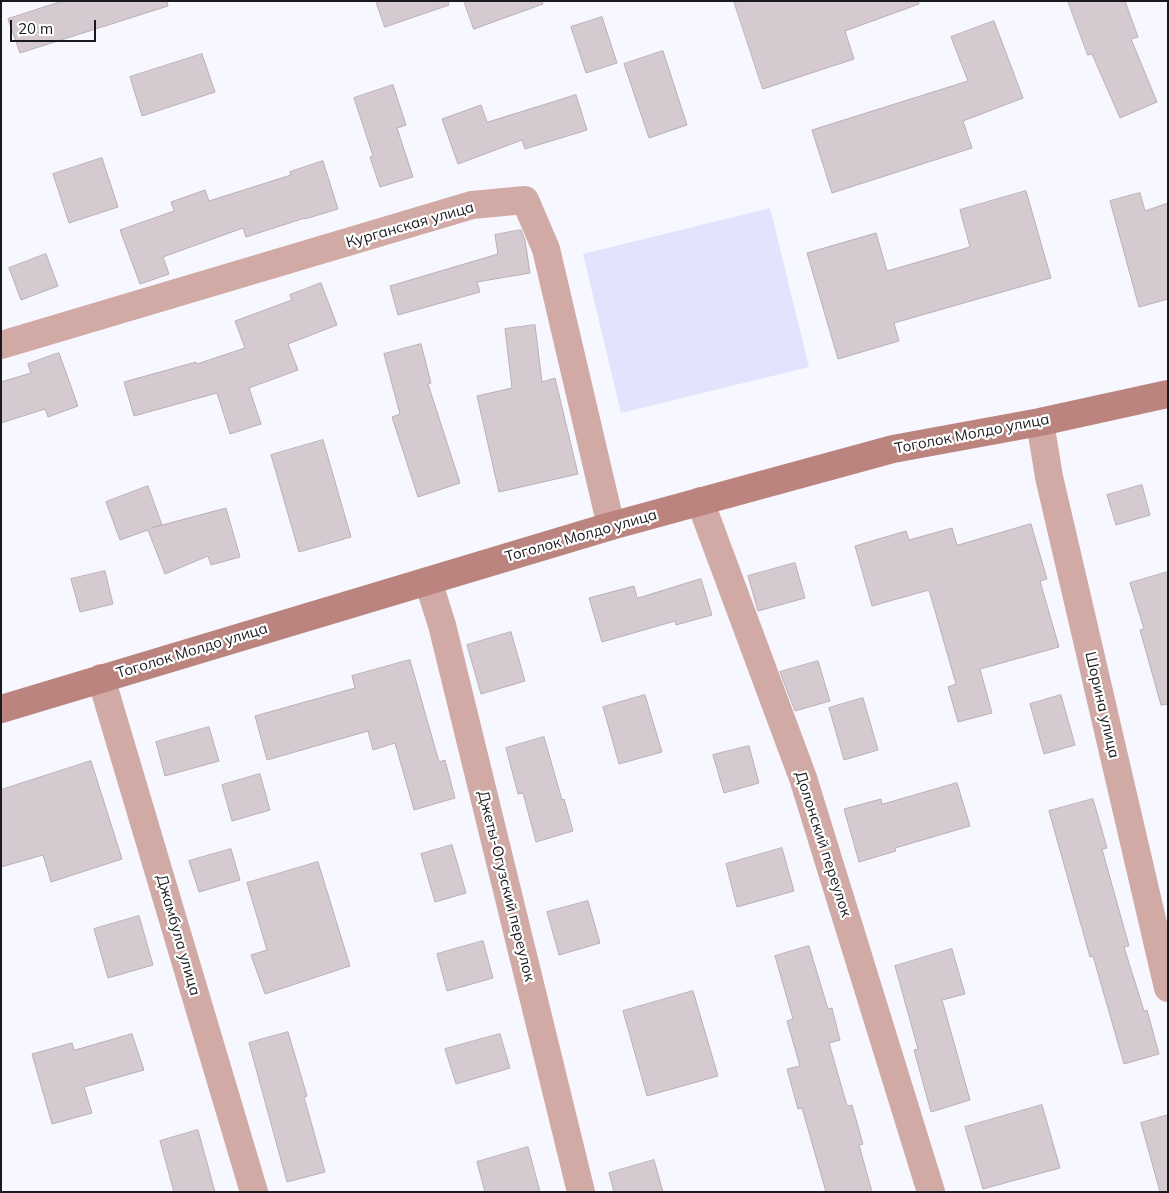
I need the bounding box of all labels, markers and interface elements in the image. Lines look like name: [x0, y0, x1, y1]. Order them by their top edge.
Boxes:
scale bar: [12, 10, 99, 42]
text: 20 m: [18, 19, 53, 38]
street label: Курганская улица: [344, 198, 476, 252]
street label: Тоголок Молдо улица: [893, 410, 1051, 458]
street label: Тоголок Молдо улица: [503, 506, 659, 566]
street label: Тоголок Молдо улица: [114, 619, 270, 683]
street label: Шорина улица: [1081, 650, 1123, 760]
street label: Долонский переулок: [791, 769, 855, 919]
street label: Джеты-Огузский переулок: [474, 789, 538, 983]
street label: Джамбула улица: [152, 872, 204, 998]

